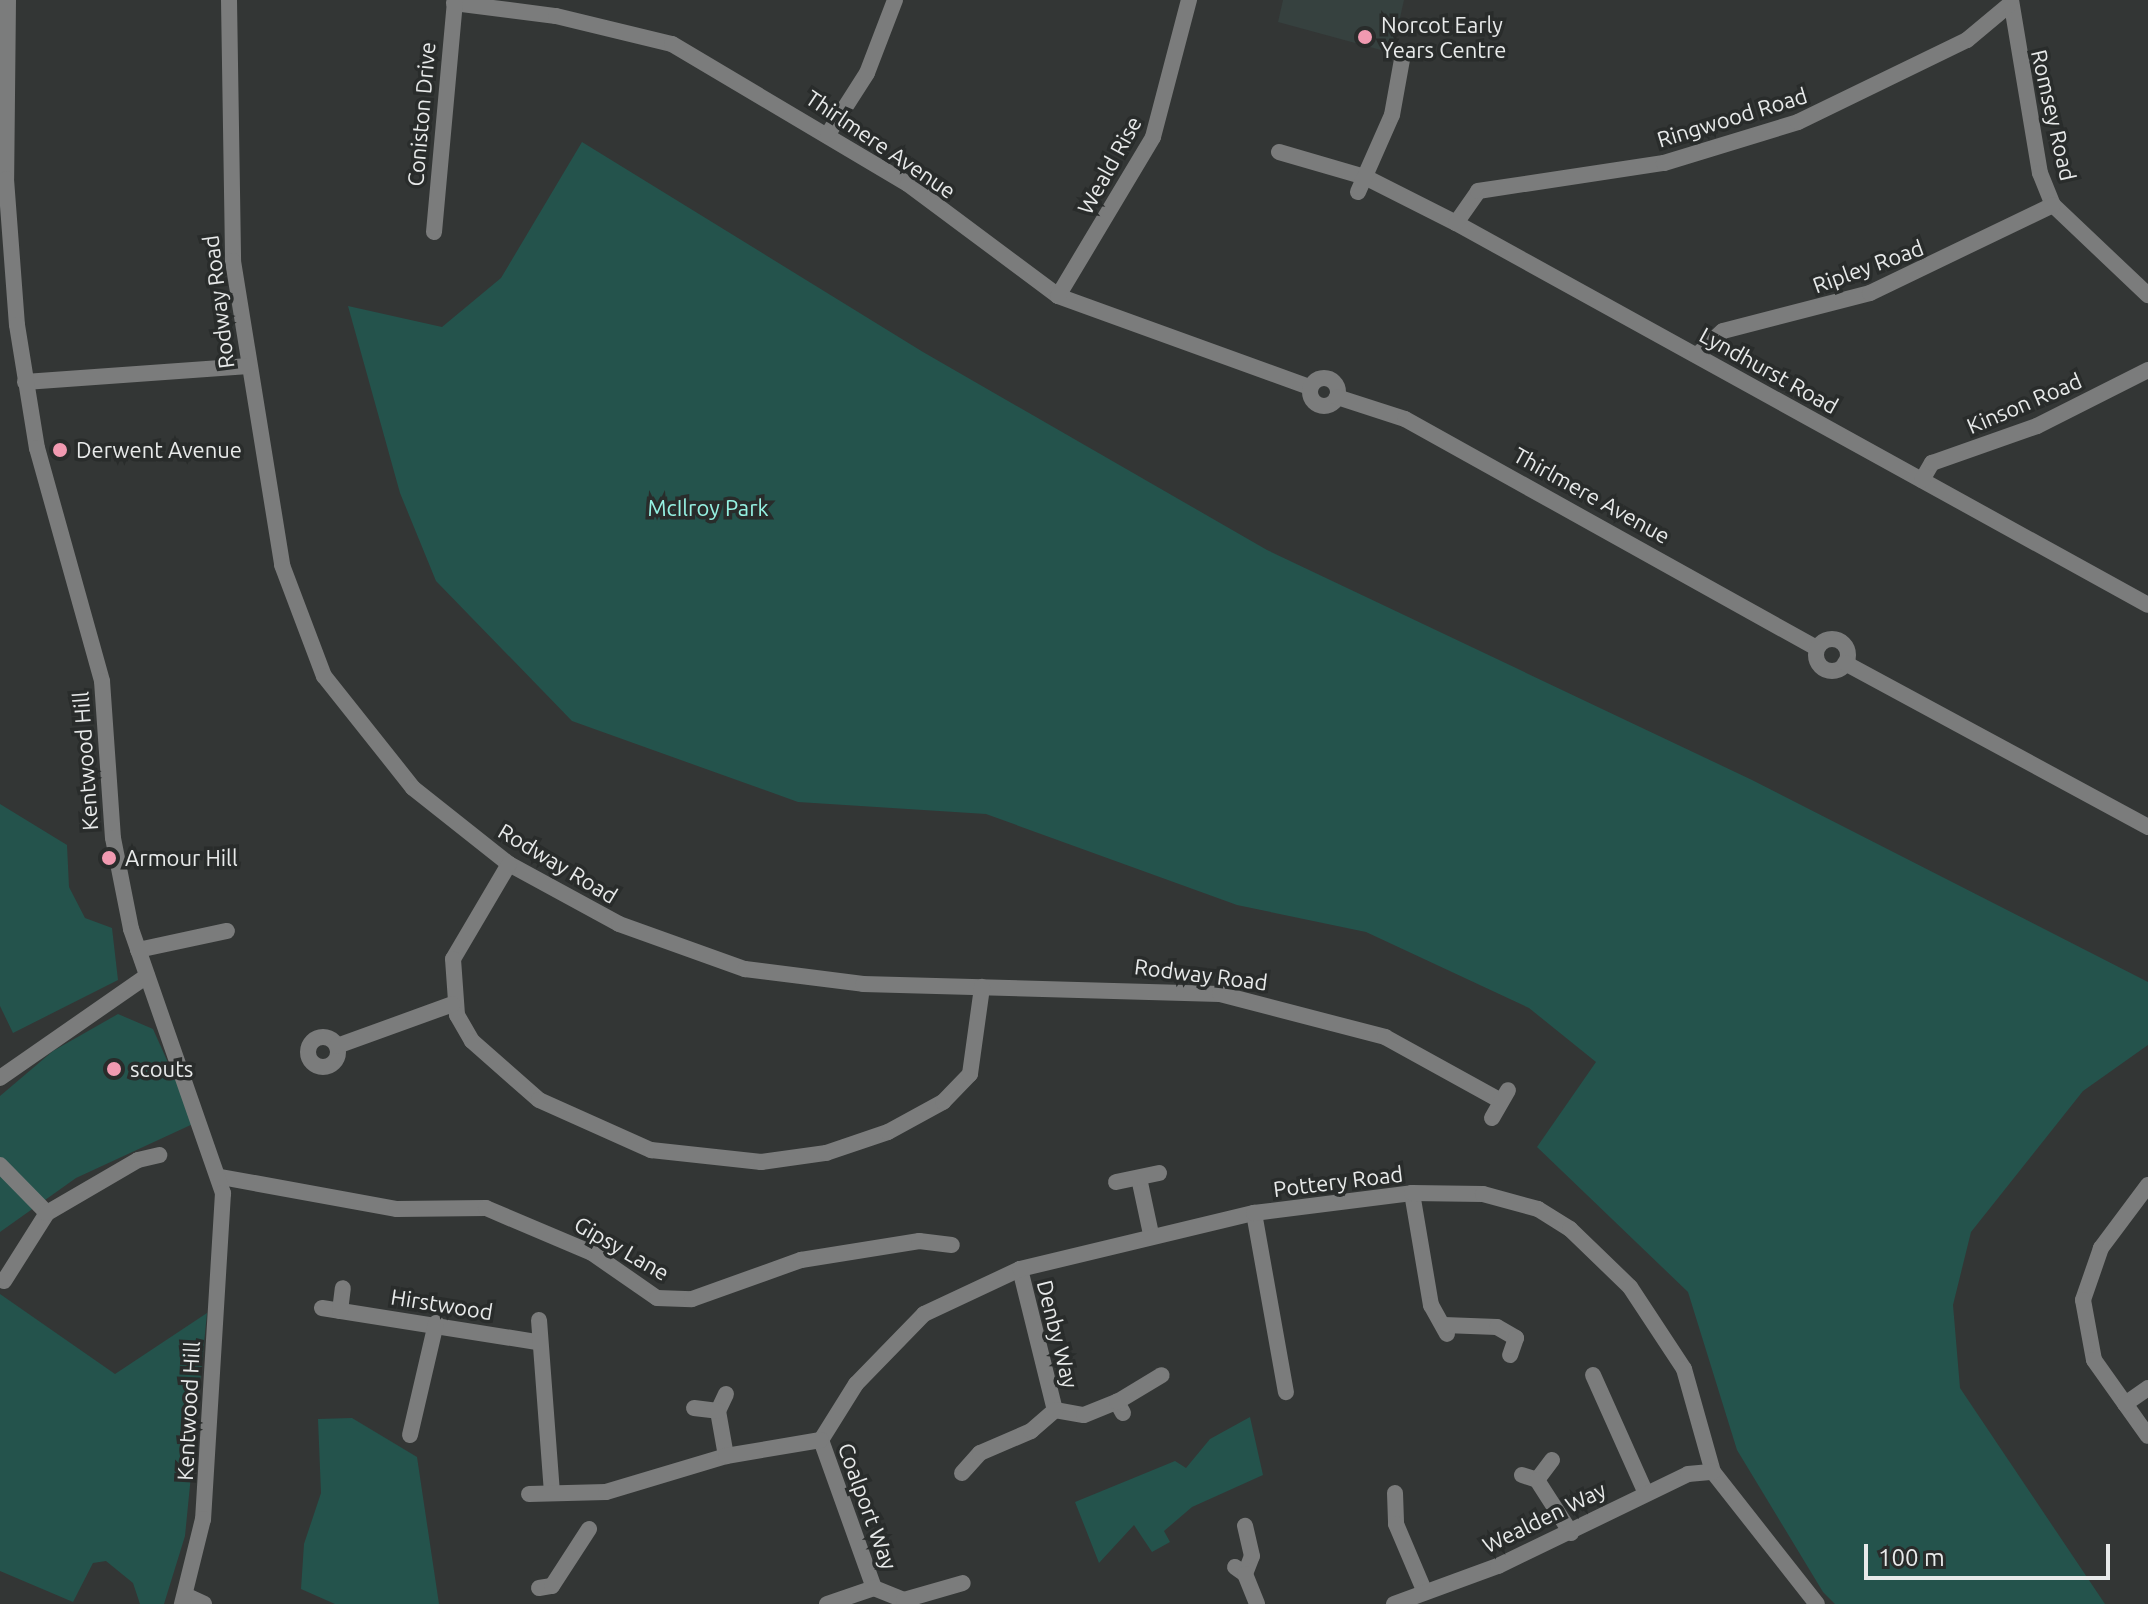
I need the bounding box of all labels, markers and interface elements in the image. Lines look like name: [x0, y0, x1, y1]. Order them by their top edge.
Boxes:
place label: Norcot Early Years Centre: [1381, 11, 1506, 62]
marker: Norcot Early Years Centre: [1356, 28, 1374, 46]
street label: Coniston Drive: [402, 41, 440, 187]
street label: Romsey Road: [2026, 47, 2082, 183]
street label: Ringwood Road: [1654, 82, 1810, 152]
street label: Thirlmere Avenue: [801, 84, 961, 204]
street label: Weald Rise: [1071, 111, 1147, 219]
street label: Rodway Road: [197, 234, 239, 370]
street label: Ripley Road: [1809, 234, 1927, 298]
street label: Lyndhurst Road: [1695, 321, 1843, 419]
street label: Kinson Road: [1962, 367, 2086, 439]
place label: Derwent Avenue: [76, 437, 242, 463]
marker: Derwent Avenue: [51, 441, 69, 459]
street label: Thirlmere Avenue: [1509, 441, 1675, 549]
park label: McIlroy Park: [647, 495, 769, 521]
street label: Kentwood Hill: [67, 691, 103, 831]
street label: Rodway Road: [494, 817, 622, 909]
place label: Armour Hill: [125, 845, 238, 871]
marker: Armour Hill: [100, 849, 118, 867]
street label: Rodway Road: [1133, 953, 1269, 995]
place label: scouts: [130, 1056, 193, 1082]
marker: scouts: [105, 1060, 123, 1078]
street label: Pottery Road: [1272, 1160, 1404, 1202]
street label: Gipsy Lane: [570, 1210, 674, 1286]
street label: Denby Way: [1032, 1277, 1084, 1391]
street label: Hirstwood: [389, 1283, 495, 1325]
street label: Kentwood Hill: [171, 1341, 205, 1481]
street label: Coalport Way: [833, 1439, 903, 1573]
street label: Wealden Way: [1478, 1476, 1610, 1558]
scale bar: [1868, 1528, 2114, 1578]
text: 100 m: [1878, 1544, 1945, 1571]

